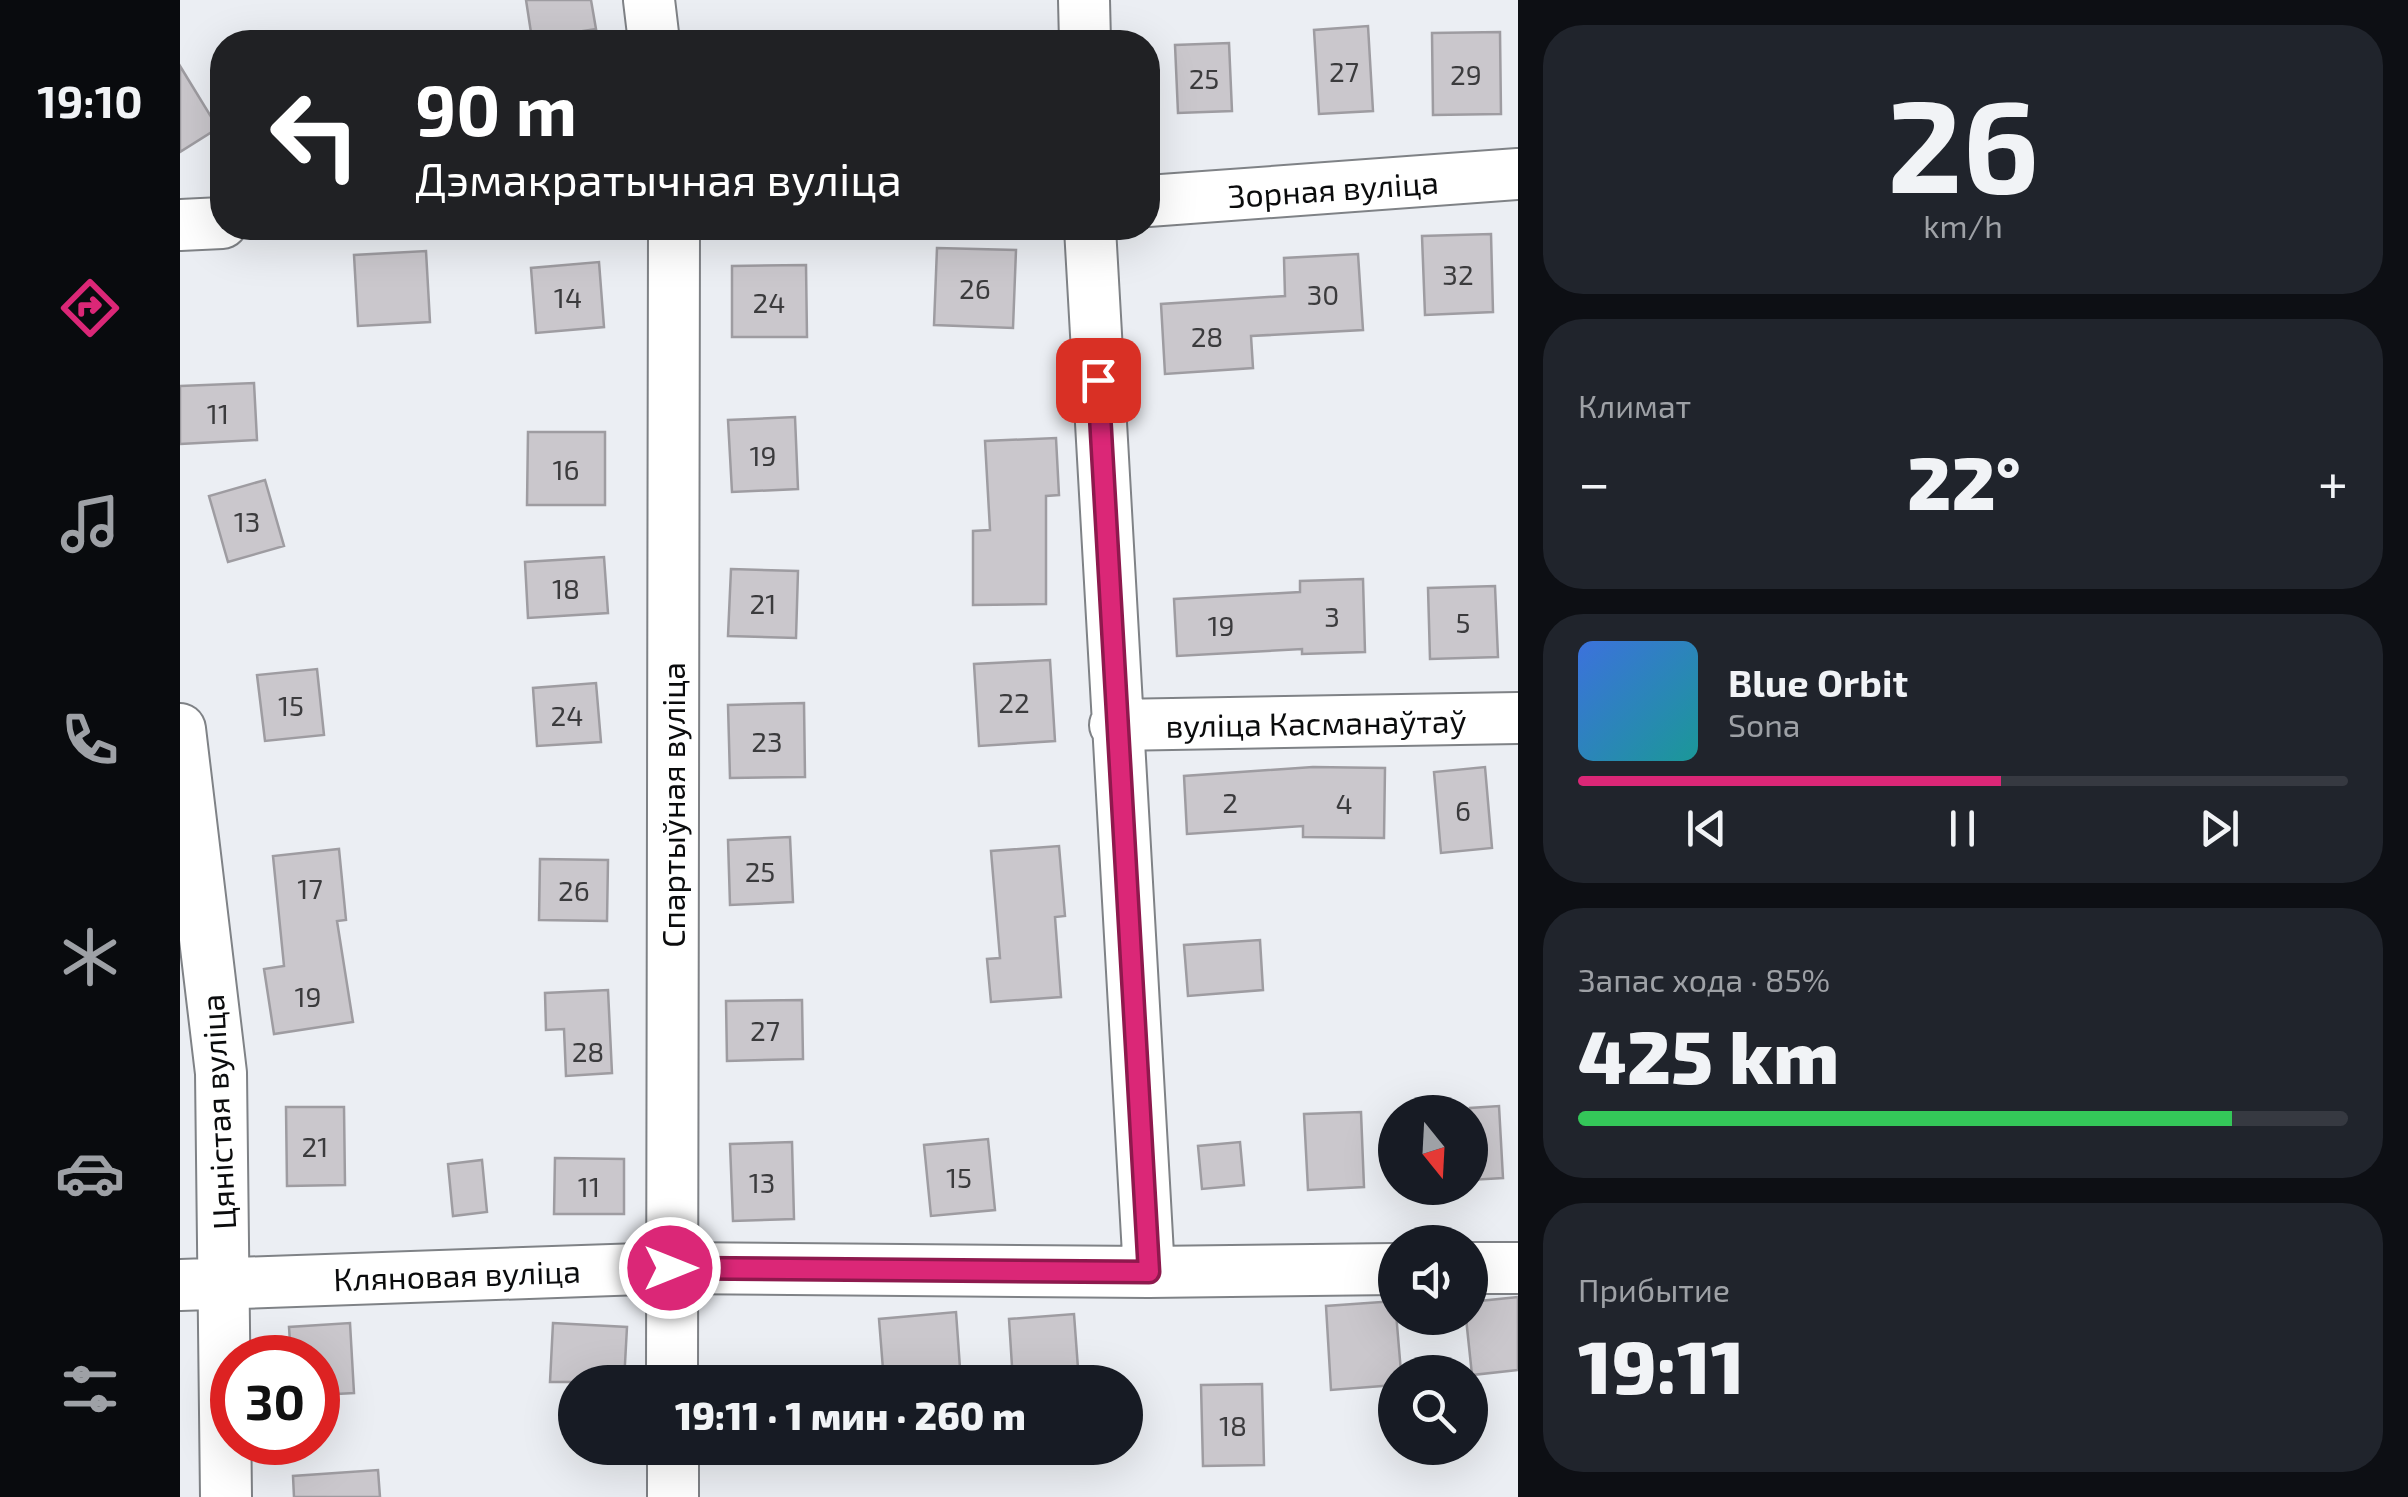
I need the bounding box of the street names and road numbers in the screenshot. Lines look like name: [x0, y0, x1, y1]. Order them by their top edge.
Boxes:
street label: Зорная вуліца: [1226, 162, 1440, 215]
street label: Спартыўная вуліца: [653, 662, 692, 948]
street label: вуліца Касманаўтаў: [1165, 700, 1467, 745]
street label: Цяністая вуліца: [192, 993, 243, 1231]
street label: Кляновая вуліца: [333, 1251, 581, 1298]

